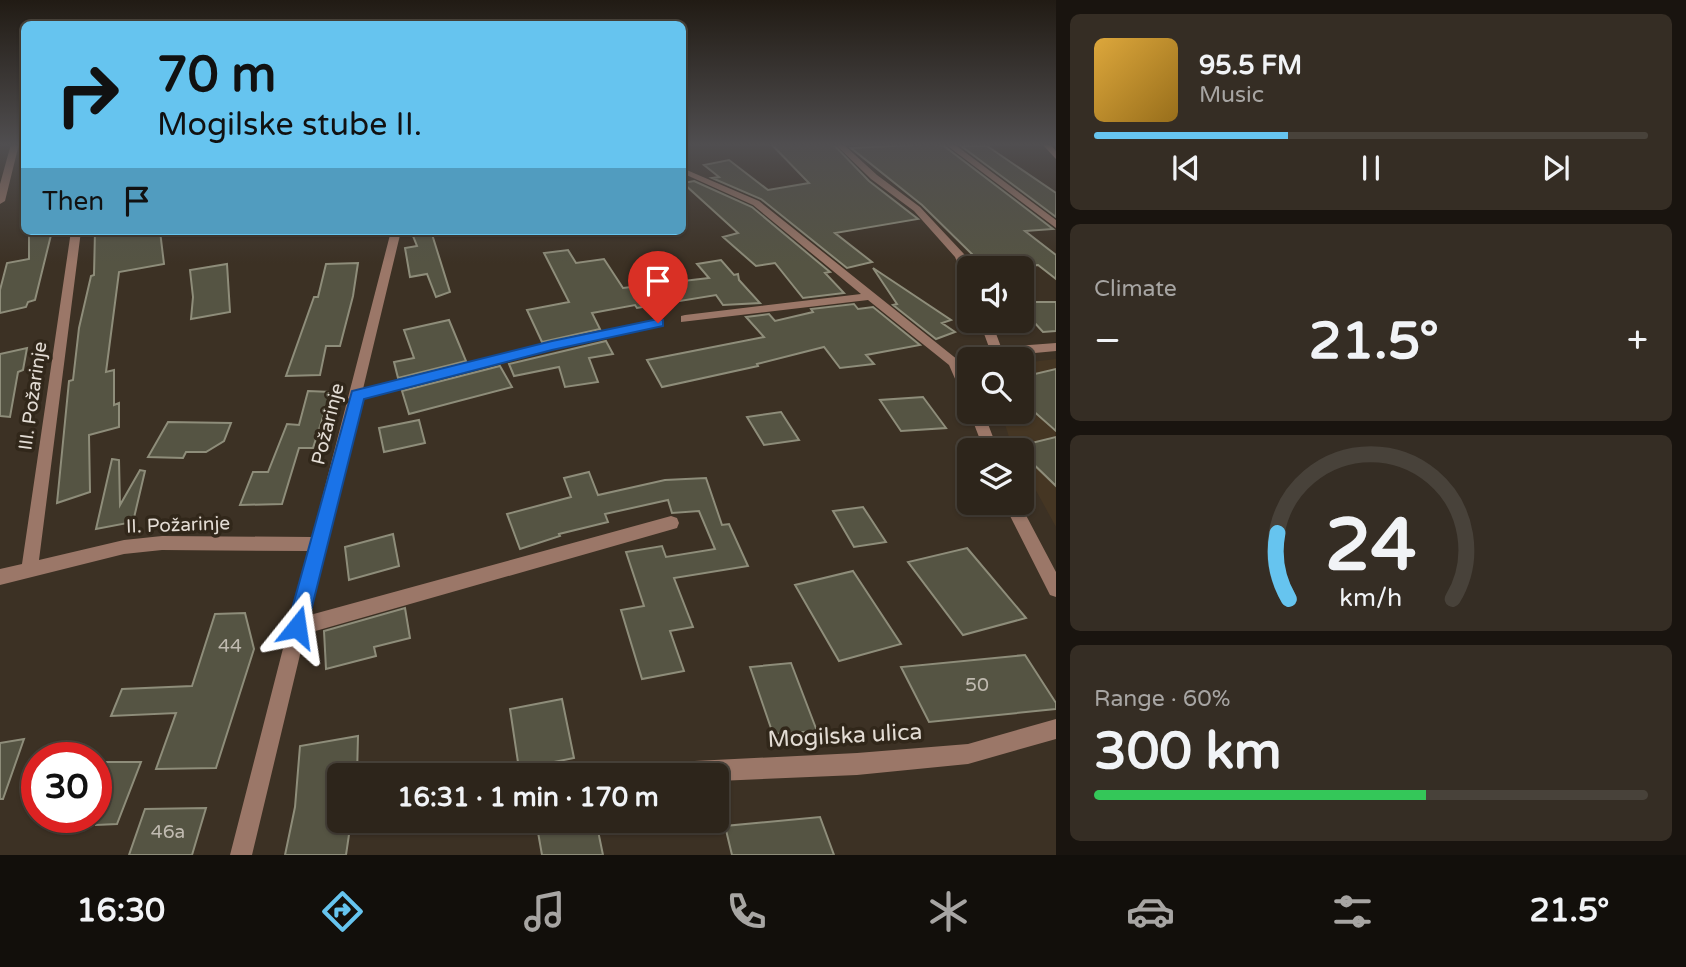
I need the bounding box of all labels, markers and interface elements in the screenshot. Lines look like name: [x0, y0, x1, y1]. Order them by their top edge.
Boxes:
text: 70 m: [157, 46, 276, 105]
icon: right: [42, 49, 133, 140]
text: 95.5 FM: [1199, 50, 1302, 81]
text: Music: [1199, 81, 1264, 109]
text: Mogilske stube II.: [157, 106, 422, 144]
icon: previous: [1167, 149, 1205, 187]
icon: pause: [1352, 149, 1390, 187]
icon: next: [1537, 149, 1575, 187]
icon: arrive: [118, 182, 156, 220]
text: Then: [42, 186, 104, 217]
pin: [628, 251, 688, 323]
map controls: [957, 256, 1034, 515]
button: sound: [957, 256, 1034, 333]
icon: arrive: [639, 262, 677, 300]
text: Climate: [1094, 275, 1177, 303]
text: 21.5°: [1309, 310, 1439, 373]
text: −: [1094, 318, 1121, 364]
text: +: [1627, 318, 1648, 364]
street label: III. Požarinje: [14, 340, 52, 452]
button: search: [957, 347, 1034, 424]
street label: Požarinje: [307, 381, 349, 467]
button: layers: [957, 438, 1034, 515]
text: 24: [1325, 502, 1417, 590]
street label: II. Požarinje: [126, 512, 230, 538]
text: km/h: [1340, 582, 1402, 612]
position arrow: [260, 590, 334, 664]
house number: 44: [218, 635, 242, 657]
house number: 50: [965, 674, 989, 696]
text: Range · 60%: [1094, 685, 1230, 713]
street label: Mogilska ulica: [767, 718, 923, 754]
text: 300 km: [1094, 720, 1282, 783]
speed limit sign: 30: [21, 742, 112, 833]
text: 16:31 · 1 min · 170 m: [397, 782, 659, 813]
house number: 46a: [151, 821, 185, 843]
icon: directions: [318, 887, 367, 936]
icon: music: [520, 887, 569, 936]
icon: phone: [722, 887, 771, 936]
icon: climate: [924, 887, 973, 936]
icon: car: [1126, 887, 1175, 936]
icon: filters: [1328, 887, 1377, 936]
text: 16:30: [76, 892, 165, 930]
text: 21.5°: [1529, 892, 1609, 930]

